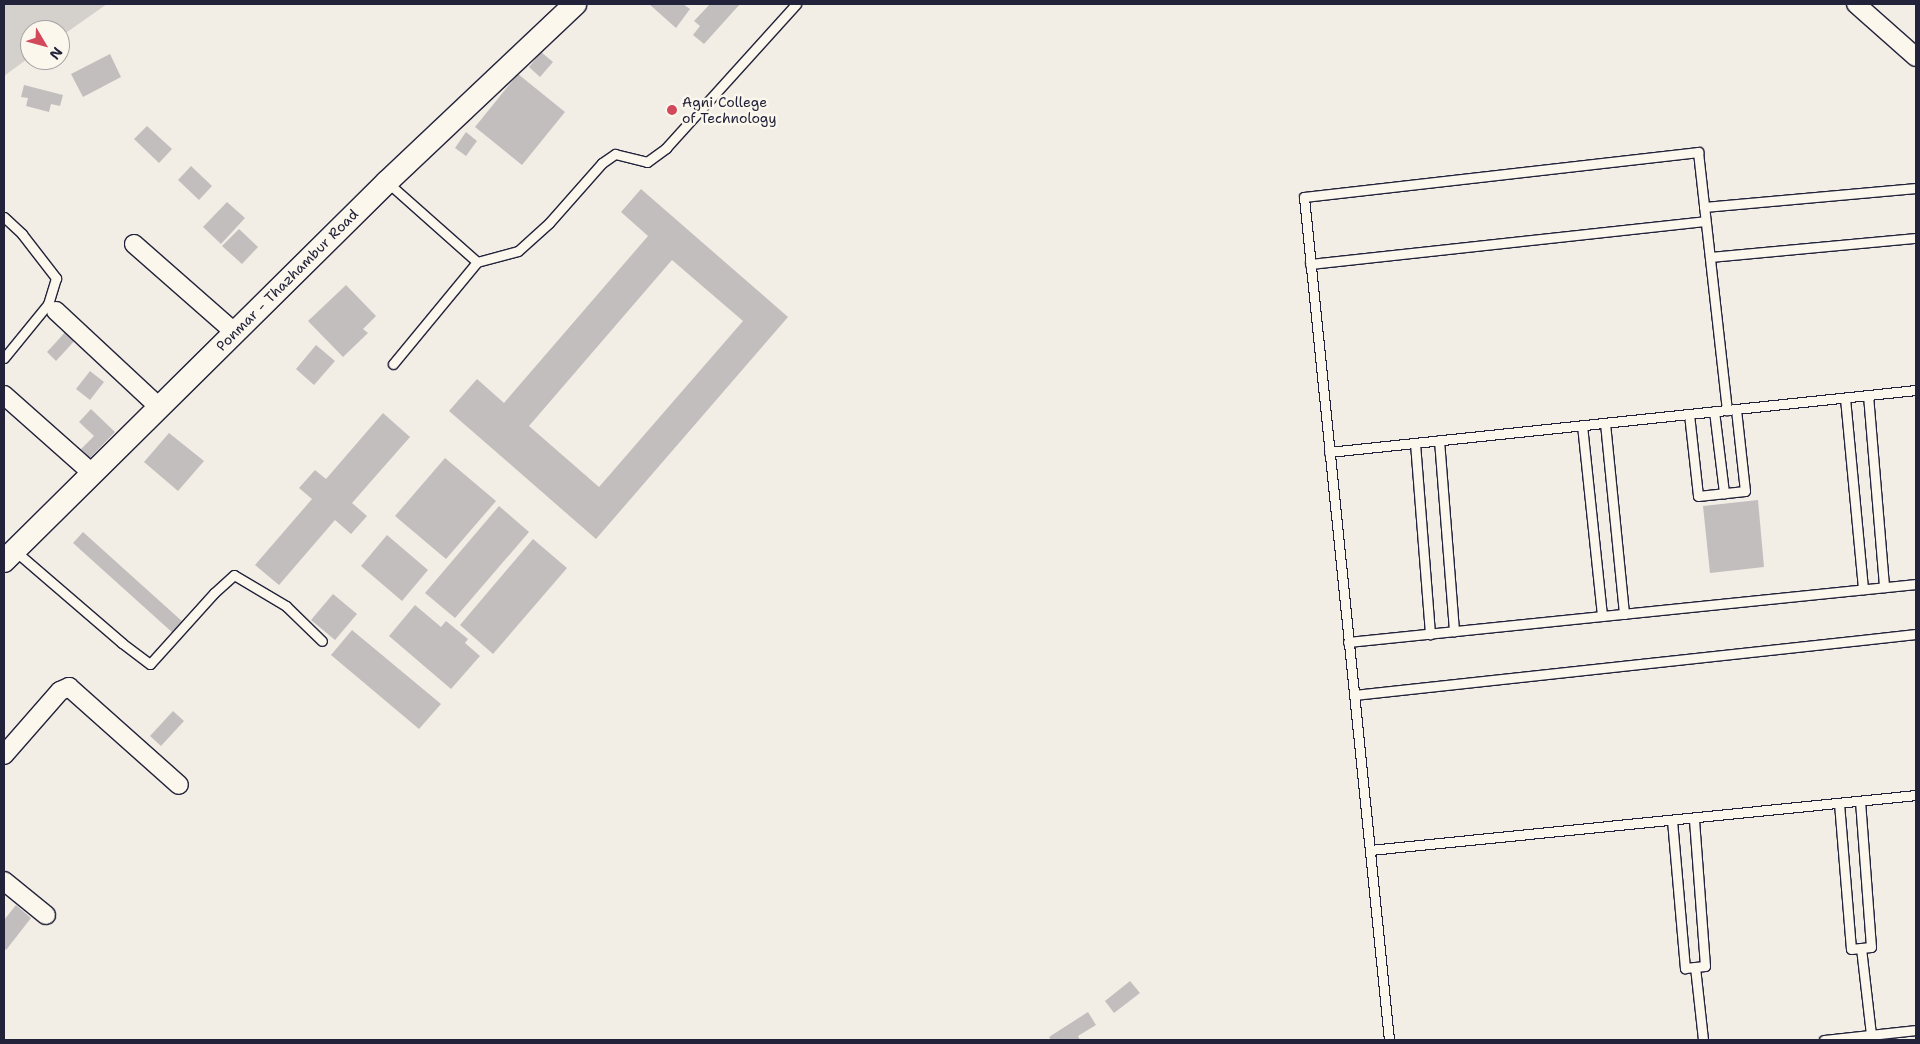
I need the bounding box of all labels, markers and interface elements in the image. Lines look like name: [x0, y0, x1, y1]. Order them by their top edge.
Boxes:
north arrow: [20, 20, 70, 70]
text: N: [46, 44, 67, 63]
place label: Agni College of Technology: [682, 94, 776, 126]
marker: Agni College of Technology: [666, 104, 678, 116]
street label: Ponmar - Thazhambur Road: [213, 206, 361, 354]

